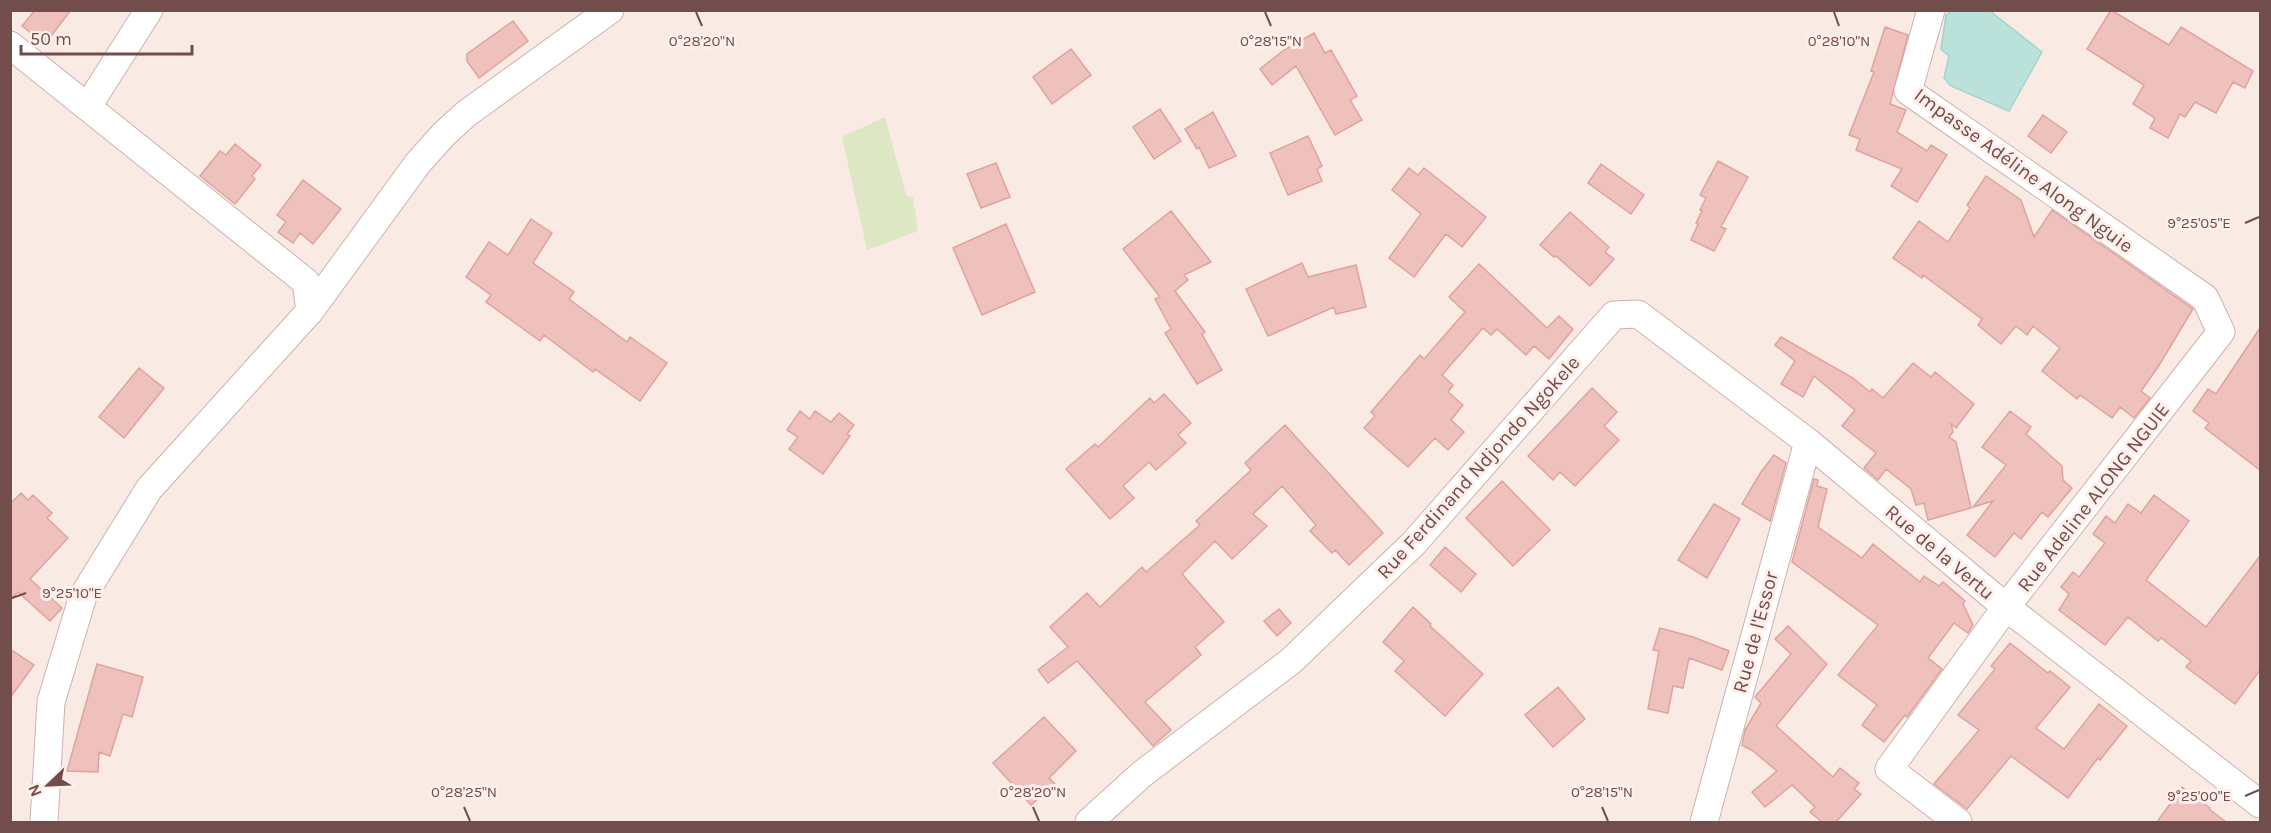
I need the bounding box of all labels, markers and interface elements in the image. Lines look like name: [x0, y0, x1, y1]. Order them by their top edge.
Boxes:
scale bar: [21, 18, 192, 56]
text: 50 m: [30, 28, 72, 50]
text: 0°28'20"N: [669, 32, 735, 50]
text: 0°28'15"N: [1240, 32, 1302, 50]
text: 0°28'10"N: [1808, 32, 1870, 50]
street label: Impasse Adéline Along Nguie: [1910, 83, 2138, 258]
text: 9°25'05"E: [2167, 214, 2231, 232]
street label: Rue Ferdinand Ndjondo Ngokele: [1372, 351, 1585, 584]
street label: Rue Adeline ALONG NGUIE: [2013, 398, 2174, 596]
street label: Rue de la Vertu: [1880, 500, 1999, 605]
street label: Rue de l'Essor: [1728, 568, 1783, 695]
text: 9°25'10"E: [42, 584, 102, 602]
north arrow: [18, 755, 78, 815]
text: N: [24, 782, 46, 800]
text: 0°28'25"N: [431, 783, 497, 801]
text: 0°28'20"N: [1000, 783, 1066, 801]
text: 0°28'15"N: [1571, 783, 1633, 801]
text: 9°25'00"E: [2167, 787, 2231, 805]

